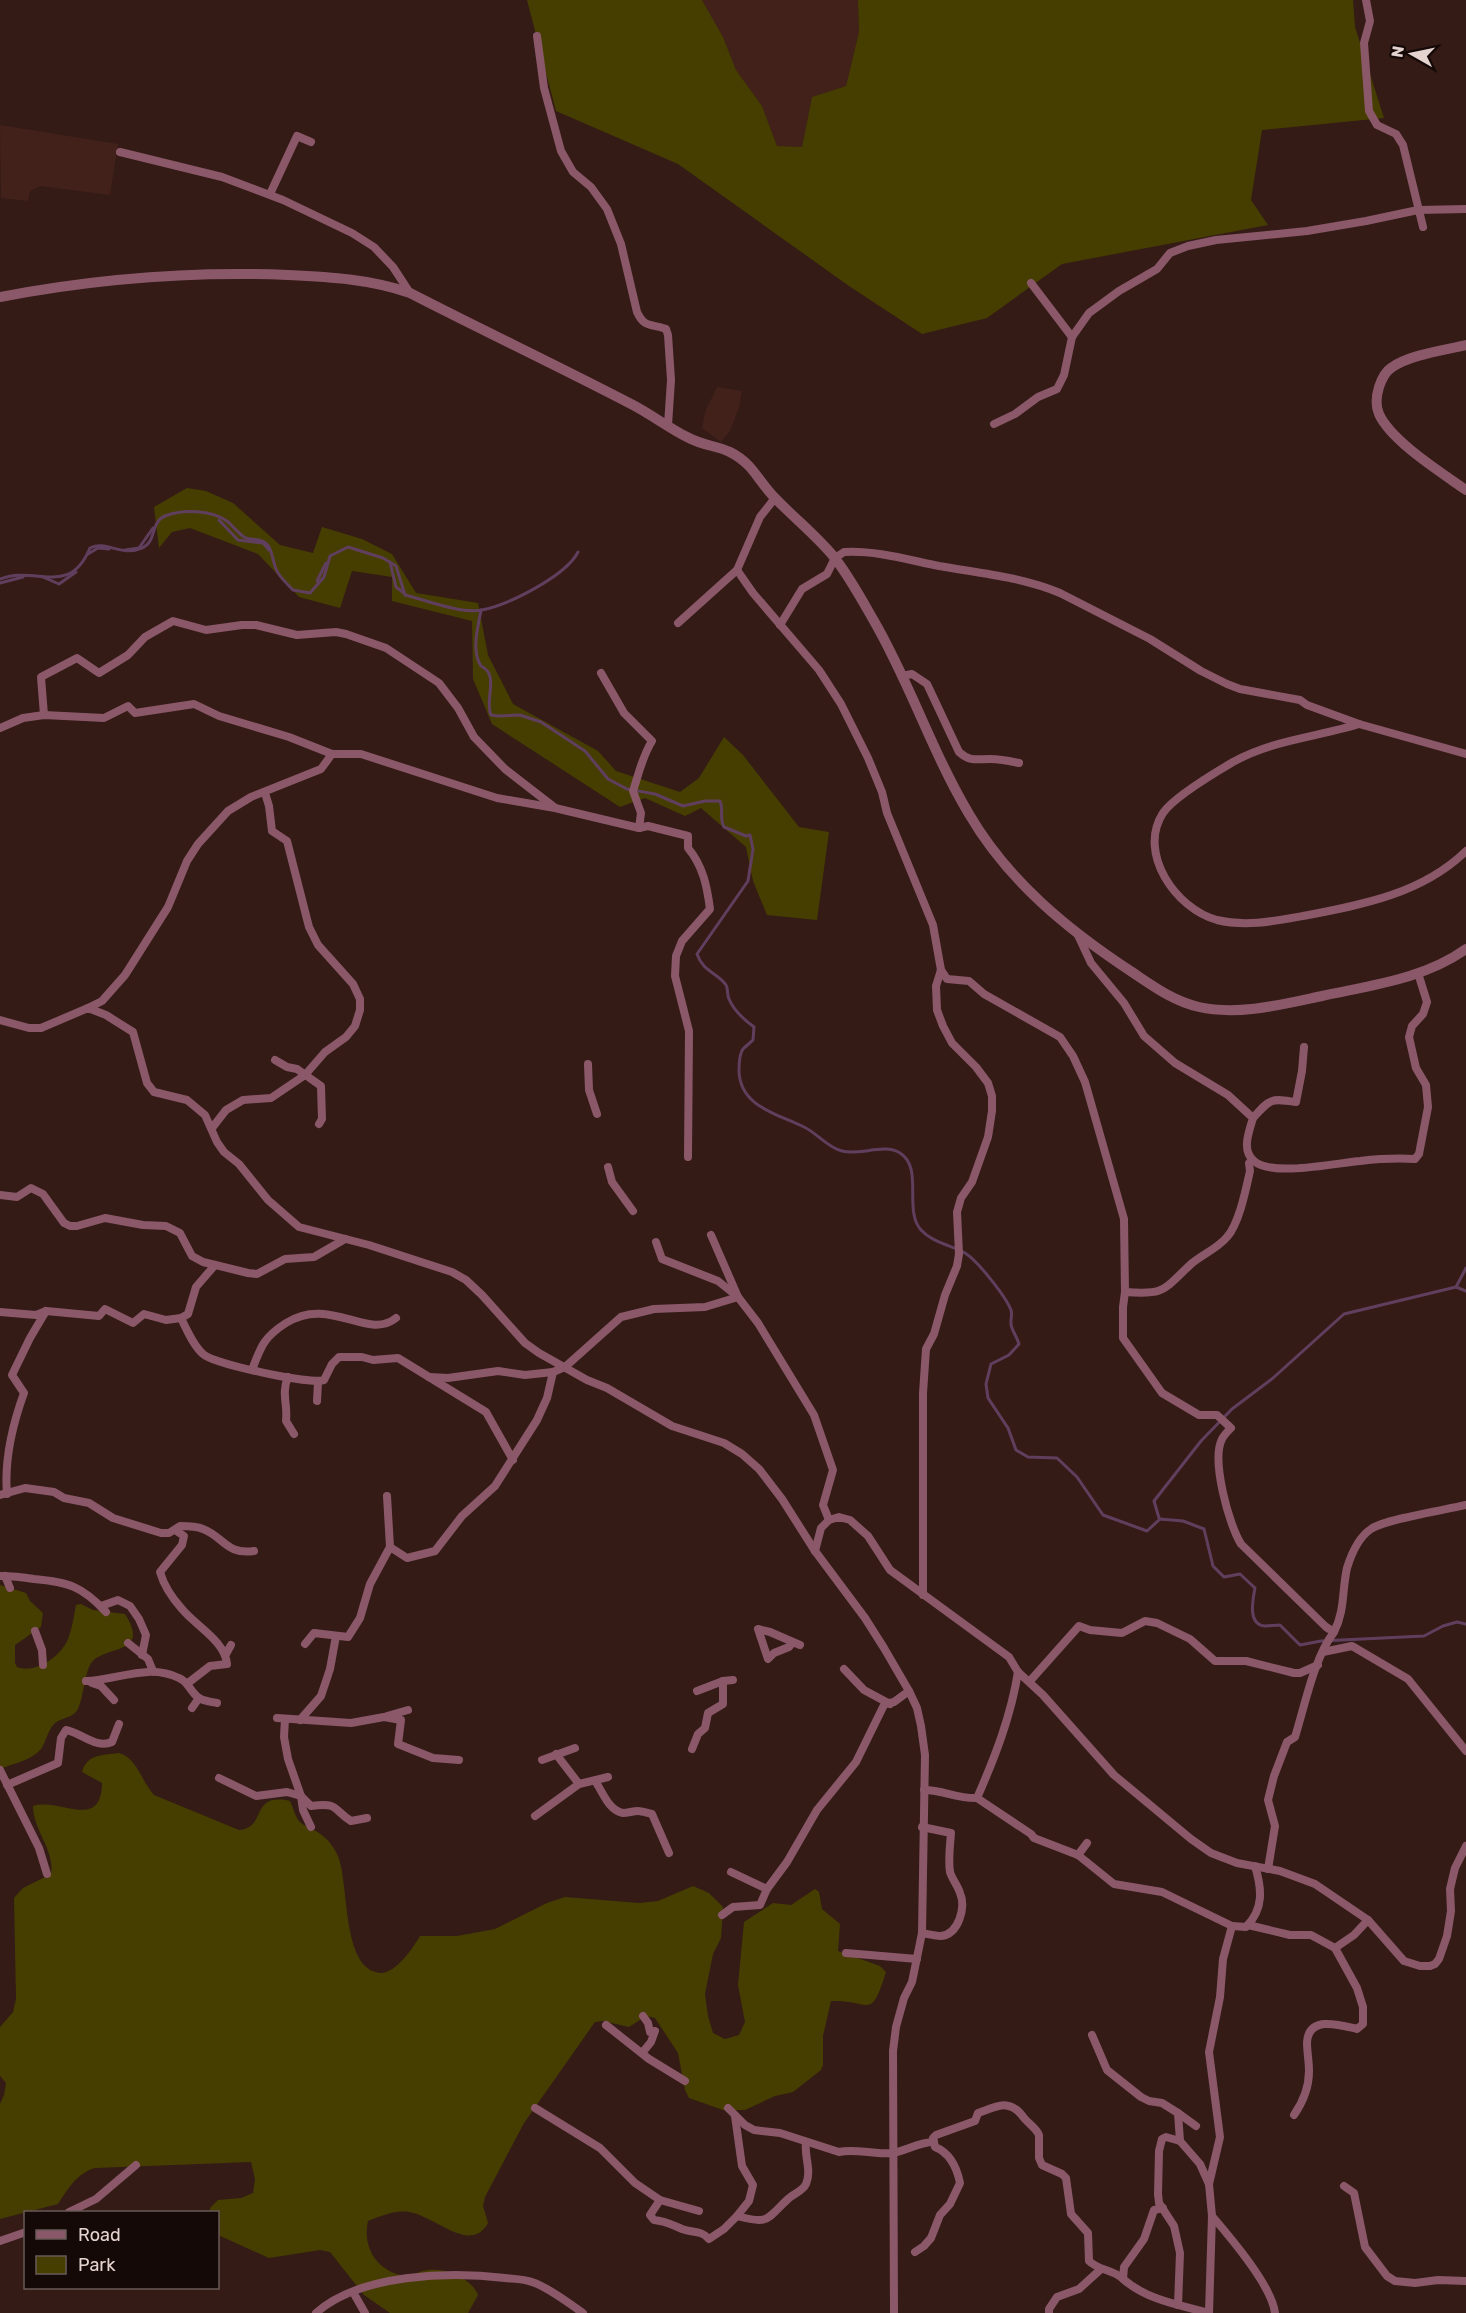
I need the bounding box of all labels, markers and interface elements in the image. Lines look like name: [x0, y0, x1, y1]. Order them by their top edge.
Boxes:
north arrow: [1382, 24, 1442, 84]
text: N: [1387, 45, 1408, 59]
legend: [24, 2211, 219, 2289]
text: Road: [78, 2224, 121, 2246]
text: Park: [78, 2254, 116, 2276]

